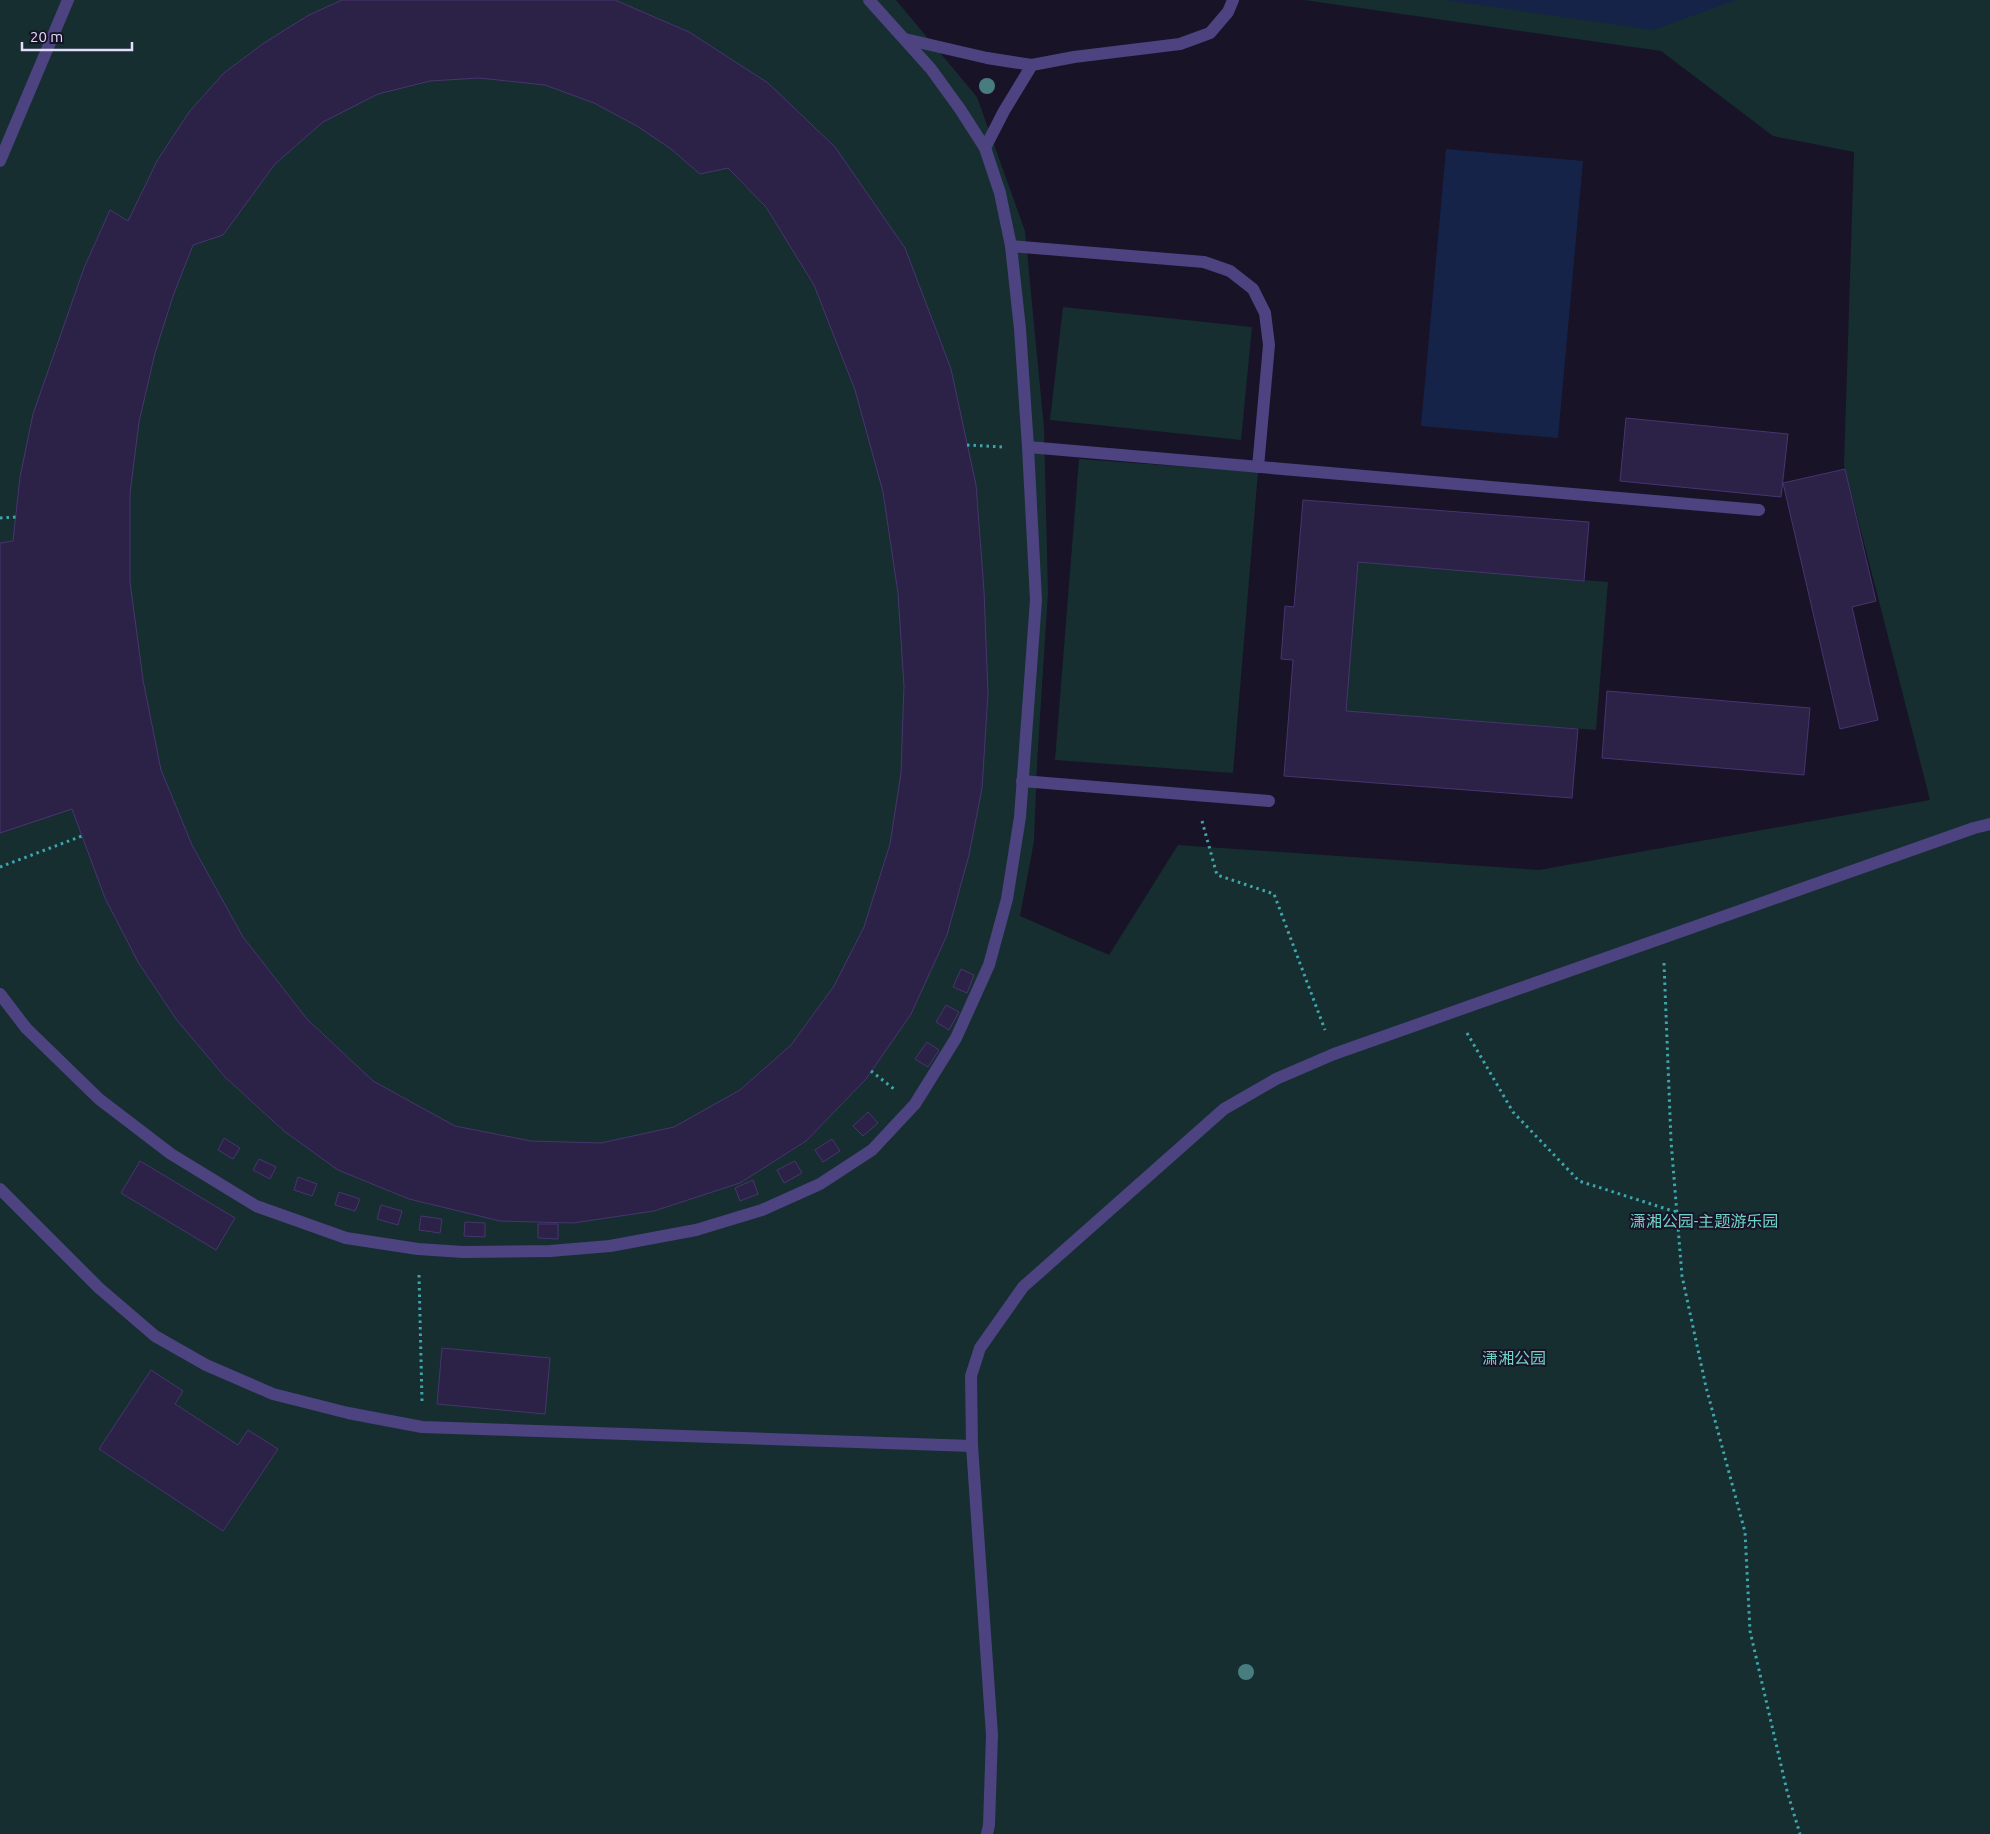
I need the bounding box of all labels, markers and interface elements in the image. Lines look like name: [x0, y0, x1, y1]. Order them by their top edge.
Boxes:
scale bar: [22, 20, 132, 52]
text: 20 m: [30, 28, 63, 45]
park label: 潇湘公园-主题游乐园: [1630, 1212, 1778, 1230]
park label: 潇湘公园: [1482, 1349, 1546, 1367]

